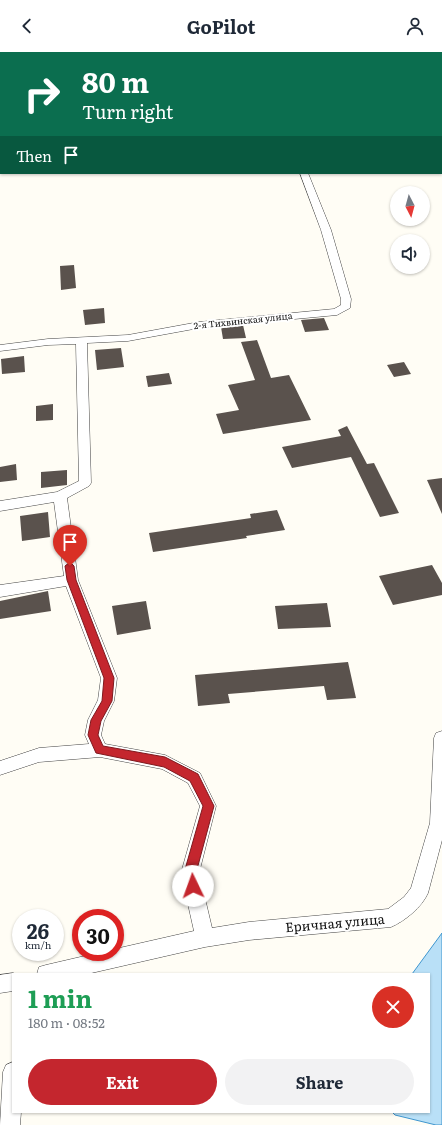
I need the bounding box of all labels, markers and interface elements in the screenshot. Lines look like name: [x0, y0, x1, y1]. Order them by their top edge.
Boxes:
text: GoPilot: [187, 13, 255, 40]
icon: back: [16, 15, 38, 37]
icon: person: [404, 15, 426, 37]
text: 80 m: [82, 60, 149, 102]
icon: right: [16, 68, 68, 120]
text: Turn right: [82, 98, 173, 125]
text: Then: [16, 144, 52, 167]
icon: arrive: [60, 144, 82, 166]
north arrow: [390, 186, 430, 226]
map controls: [390, 186, 430, 274]
button: sound: [390, 234, 430, 274]
street label: 2-я Тихвинская улица: [193, 308, 293, 332]
pin: [53, 525, 87, 566]
icon: arrive: [59, 531, 81, 553]
position arrow: [172, 865, 214, 907]
speed limit sign: 30: [72, 909, 124, 961]
street label: Еричная улица: [285, 909, 385, 936]
text: 26: [27, 915, 49, 945]
text: km/h: [25, 937, 51, 952]
text: 1 min: [28, 980, 92, 1015]
button: close: [372, 986, 414, 1028]
text: 180 m · 08:52: [28, 1013, 105, 1032]
button: Exit: [28, 1059, 217, 1105]
button: Share: [225, 1059, 414, 1105]

